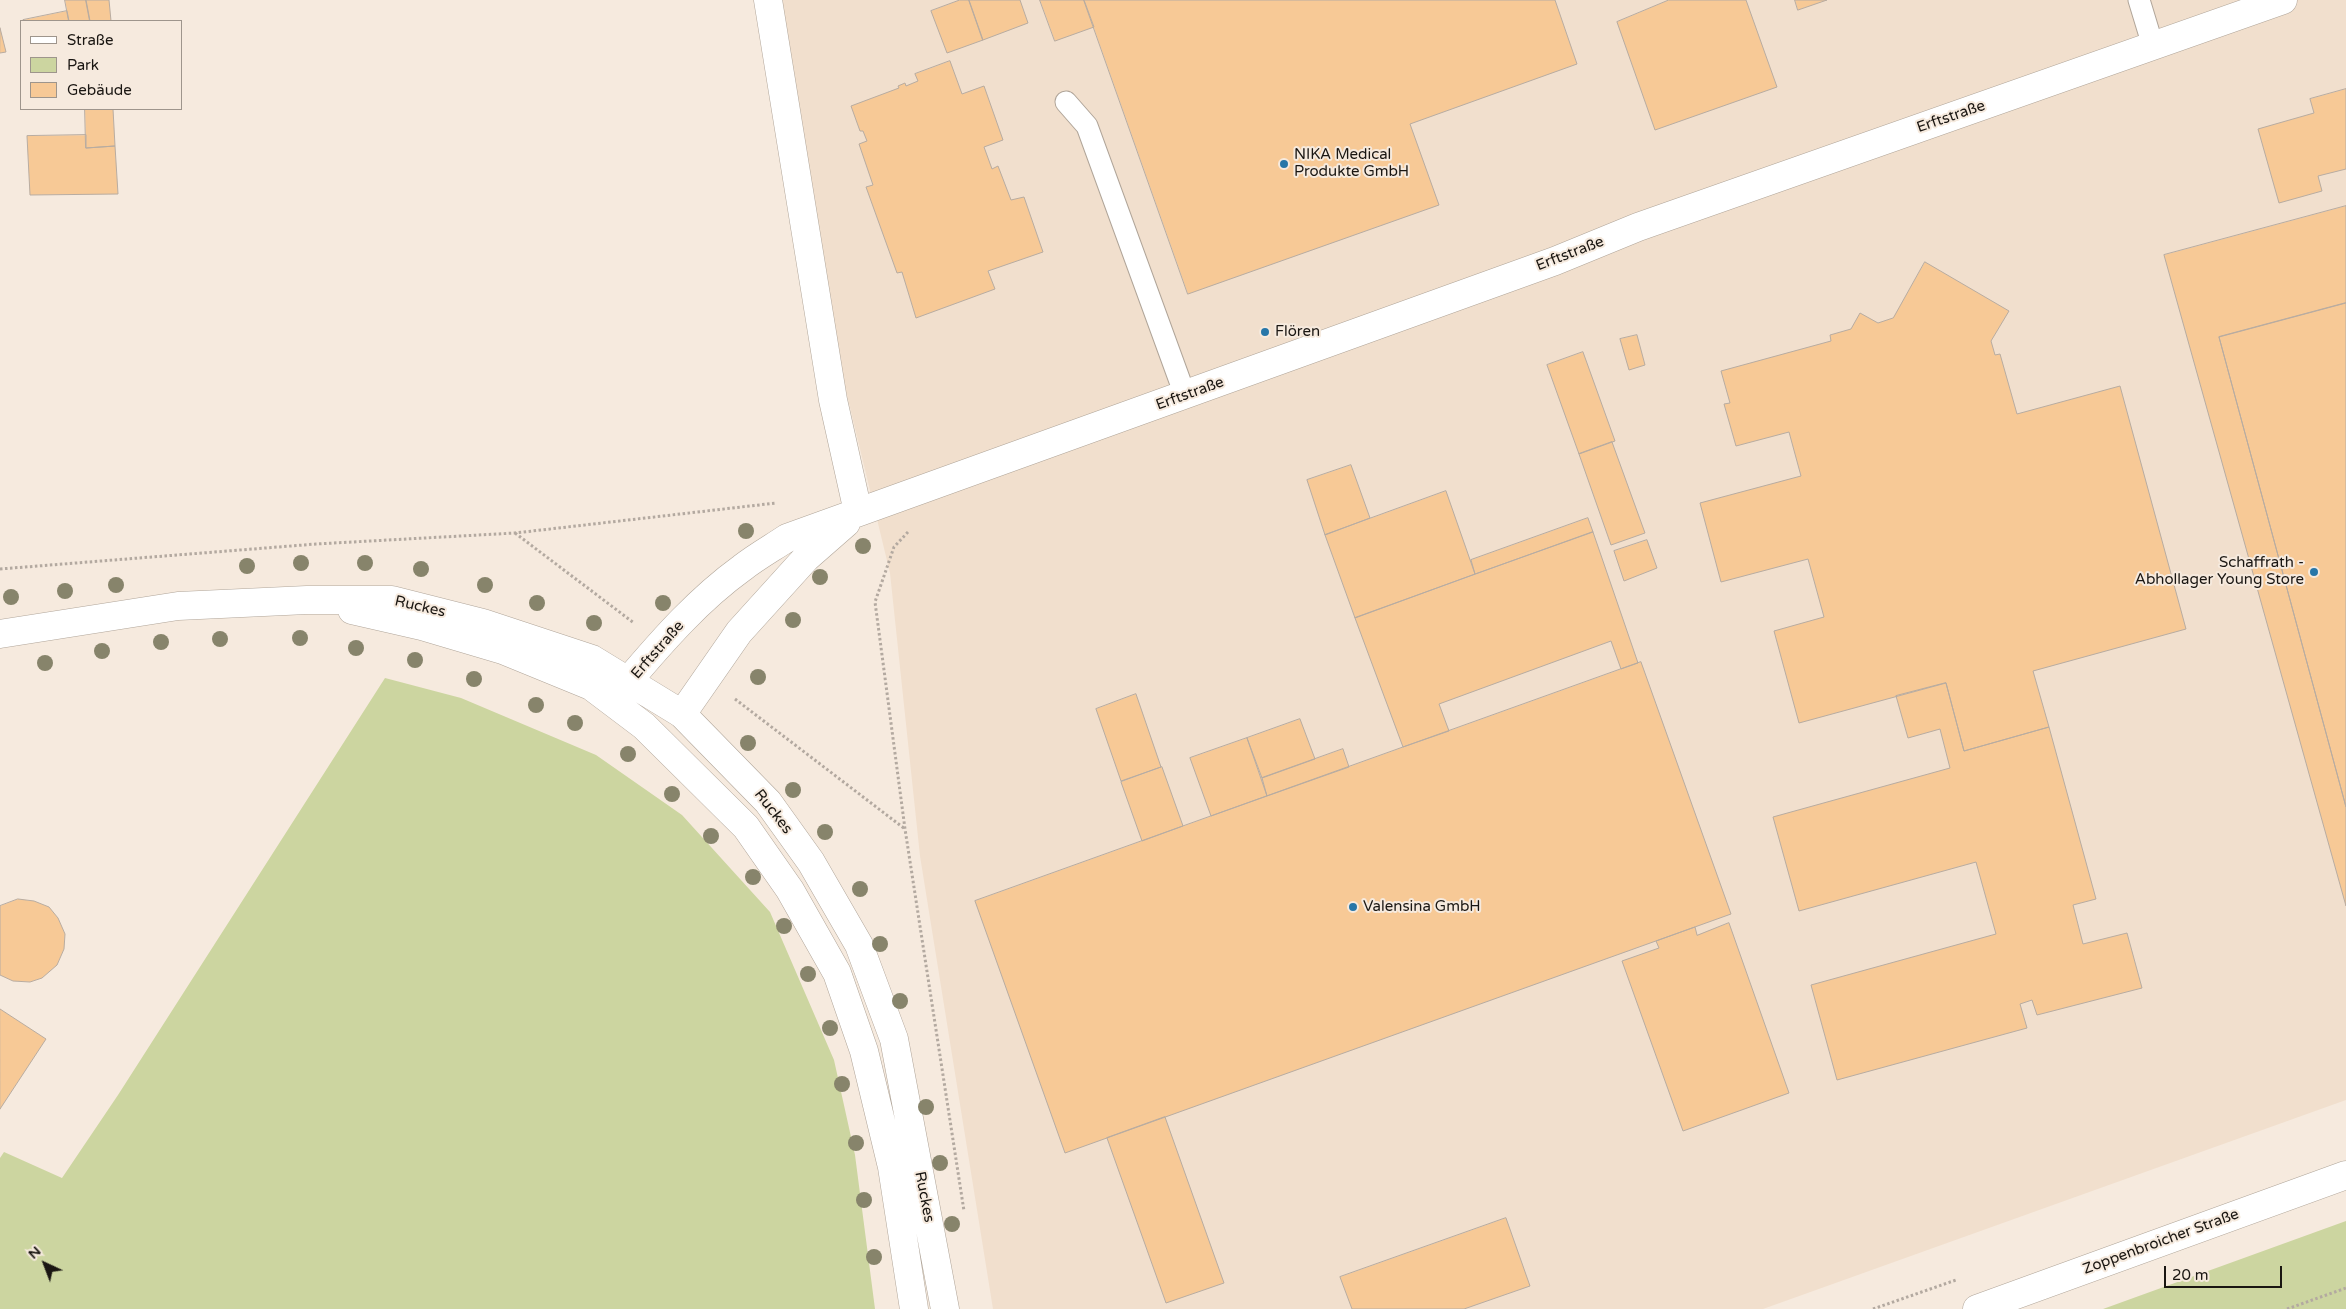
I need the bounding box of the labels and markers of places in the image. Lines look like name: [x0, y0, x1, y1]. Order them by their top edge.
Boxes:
place label: NIKA Medical Produkte GmbH: [1294, 146, 1409, 181]
marker: NIKA Medical Produkte GmbH: [1278, 158, 1290, 170]
place label: Flören: [1275, 323, 1320, 341]
marker: Flören: [1259, 326, 1271, 338]
place label: Schaffrath - Abhollager Young Store: [2135, 554, 2304, 589]
marker: Schaffrath - Abhollager Young Store: [2308, 566, 2320, 578]
place label: Valensina GmbH: [1363, 898, 1480, 916]
marker: Valensina GmbH: [1347, 901, 1359, 913]

